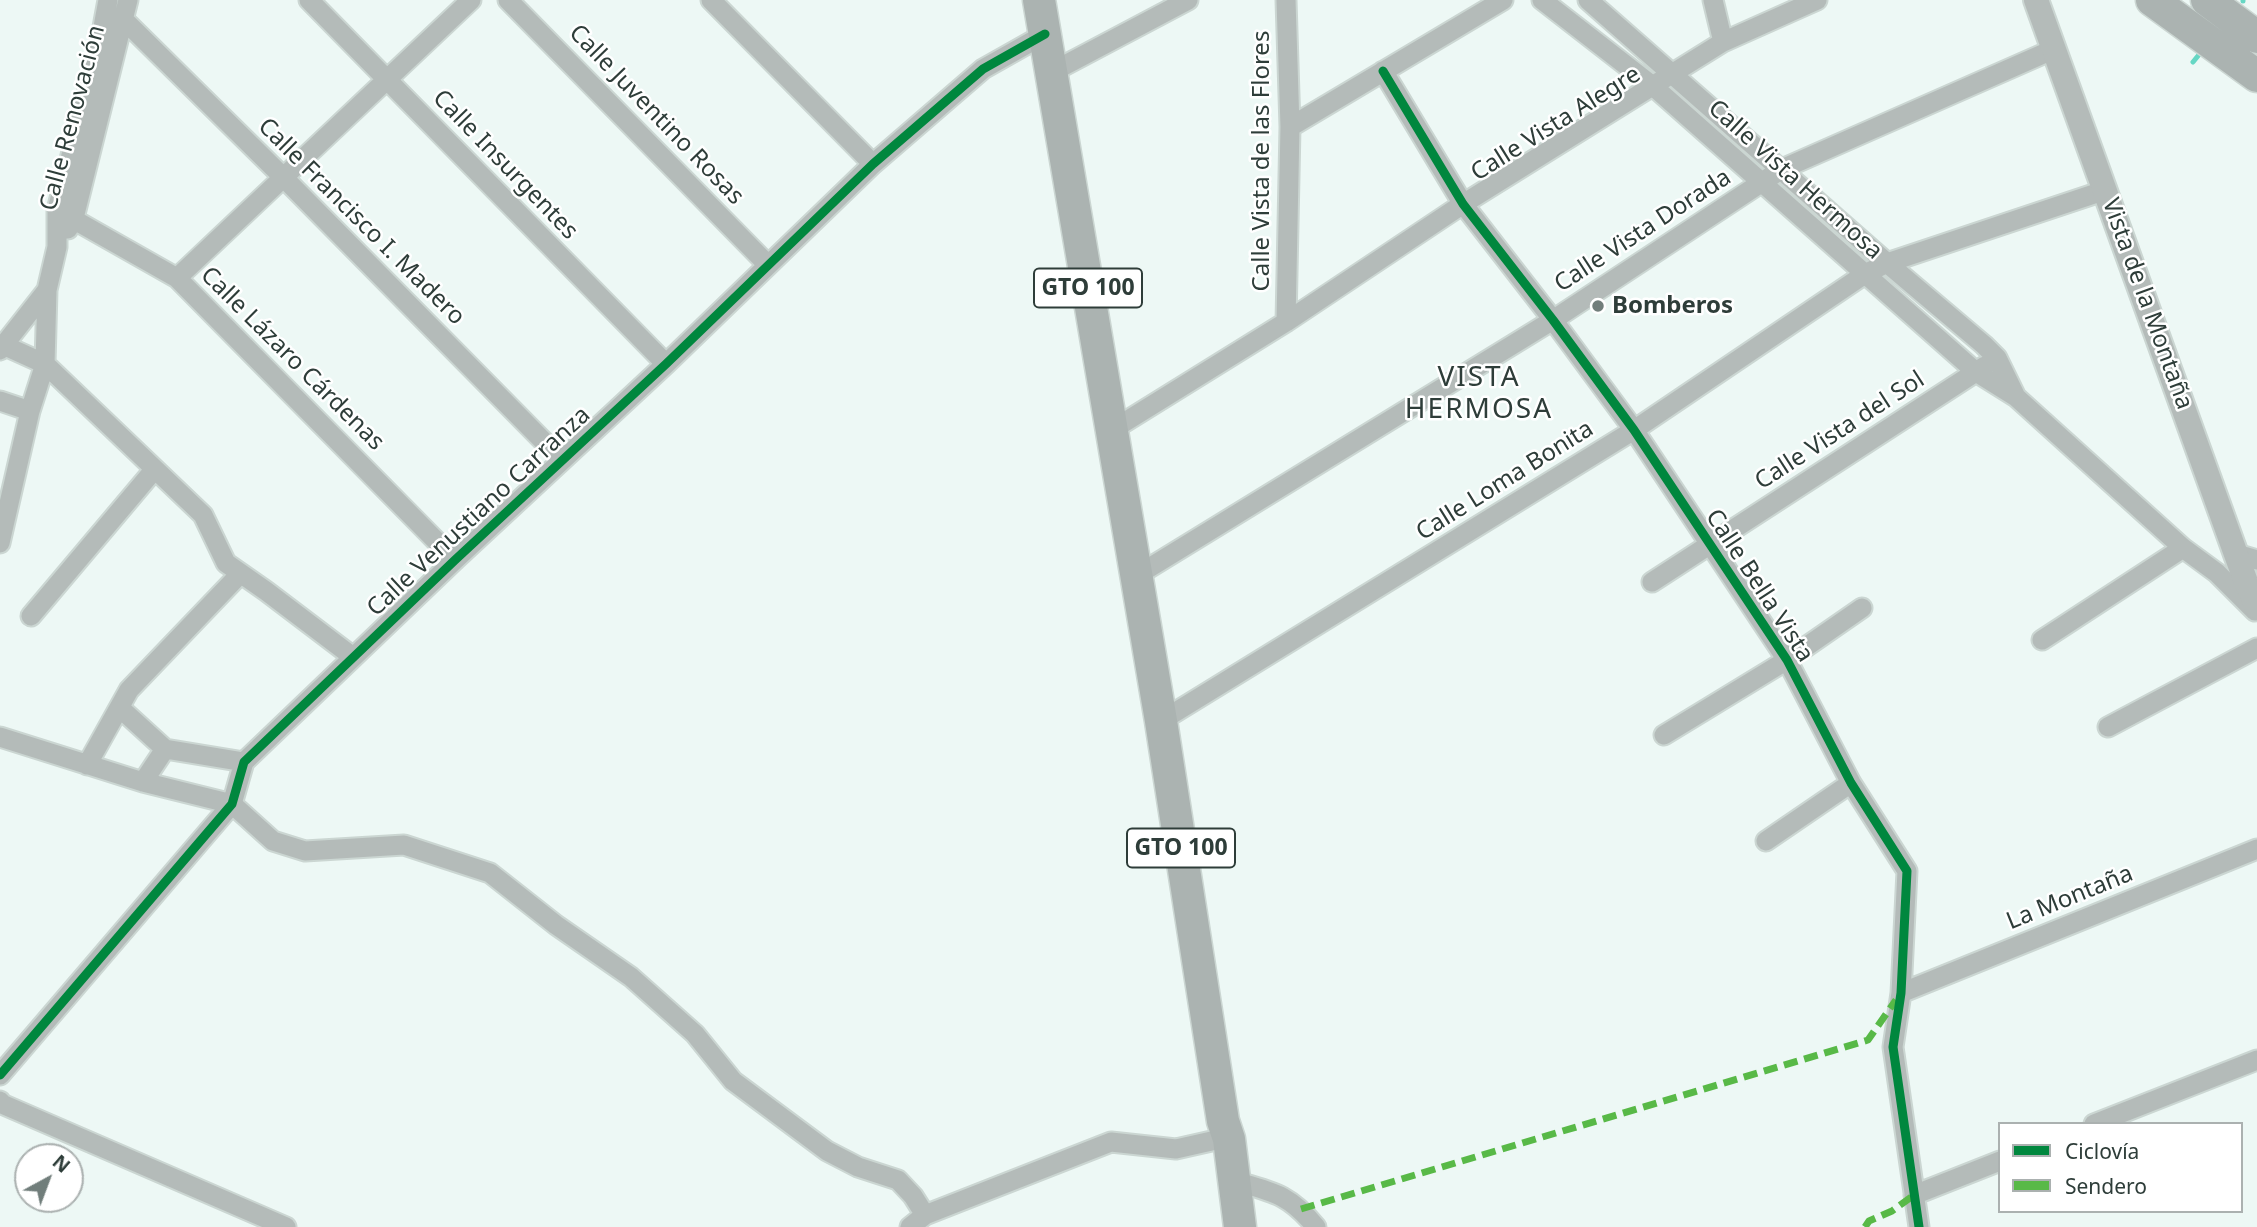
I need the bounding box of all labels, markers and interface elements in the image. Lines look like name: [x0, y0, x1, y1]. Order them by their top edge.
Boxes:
street label: Calle Juventino Rosas: [563, 19, 749, 211]
street label: Calle Renovación: [34, 22, 112, 214]
street label: Calle Vista de las Flores: [1248, 31, 1276, 291]
street label: Calle Vista Alegre: [1466, 60, 1646, 188]
street label: Calle Insurgentes: [426, 84, 584, 246]
street label: Calle Vista Hermosa: [1702, 94, 1888, 266]
street label: Calle Francisco I. Madero: [252, 113, 470, 331]
street label: Calle Vista Dorada: [1549, 163, 1737, 299]
street label: Vista de la Montaña: [2095, 195, 2199, 413]
street label: Calle Lázaro Cárdenas: [194, 261, 390, 457]
road number: GTO 100: [1034, 268, 1142, 308]
place label: Bomberos: [1612, 292, 1733, 320]
marker: Bomberos: [1590, 298, 1606, 314]
district label: VISTA HERMOSA: [1406, 361, 1552, 427]
street label: Calle Vista del Sol: [1750, 366, 1930, 496]
street label: Calle Venustiano Carranza: [362, 401, 596, 623]
street label: Calle Loma Bonita: [1411, 415, 1599, 547]
street label: Calle Bella Vista: [1699, 504, 1819, 668]
road number: GTO 100: [1127, 828, 1235, 868]
street label: La Montaña: [2003, 860, 2137, 936]
legend: [1998, 1122, 2243, 1213]
text: Ciclovía: [2065, 1137, 2139, 1165]
north arrow: [14, 1143, 84, 1213]
text: N: [47, 1149, 76, 1179]
text: Sendero: [2065, 1172, 2147, 1200]

